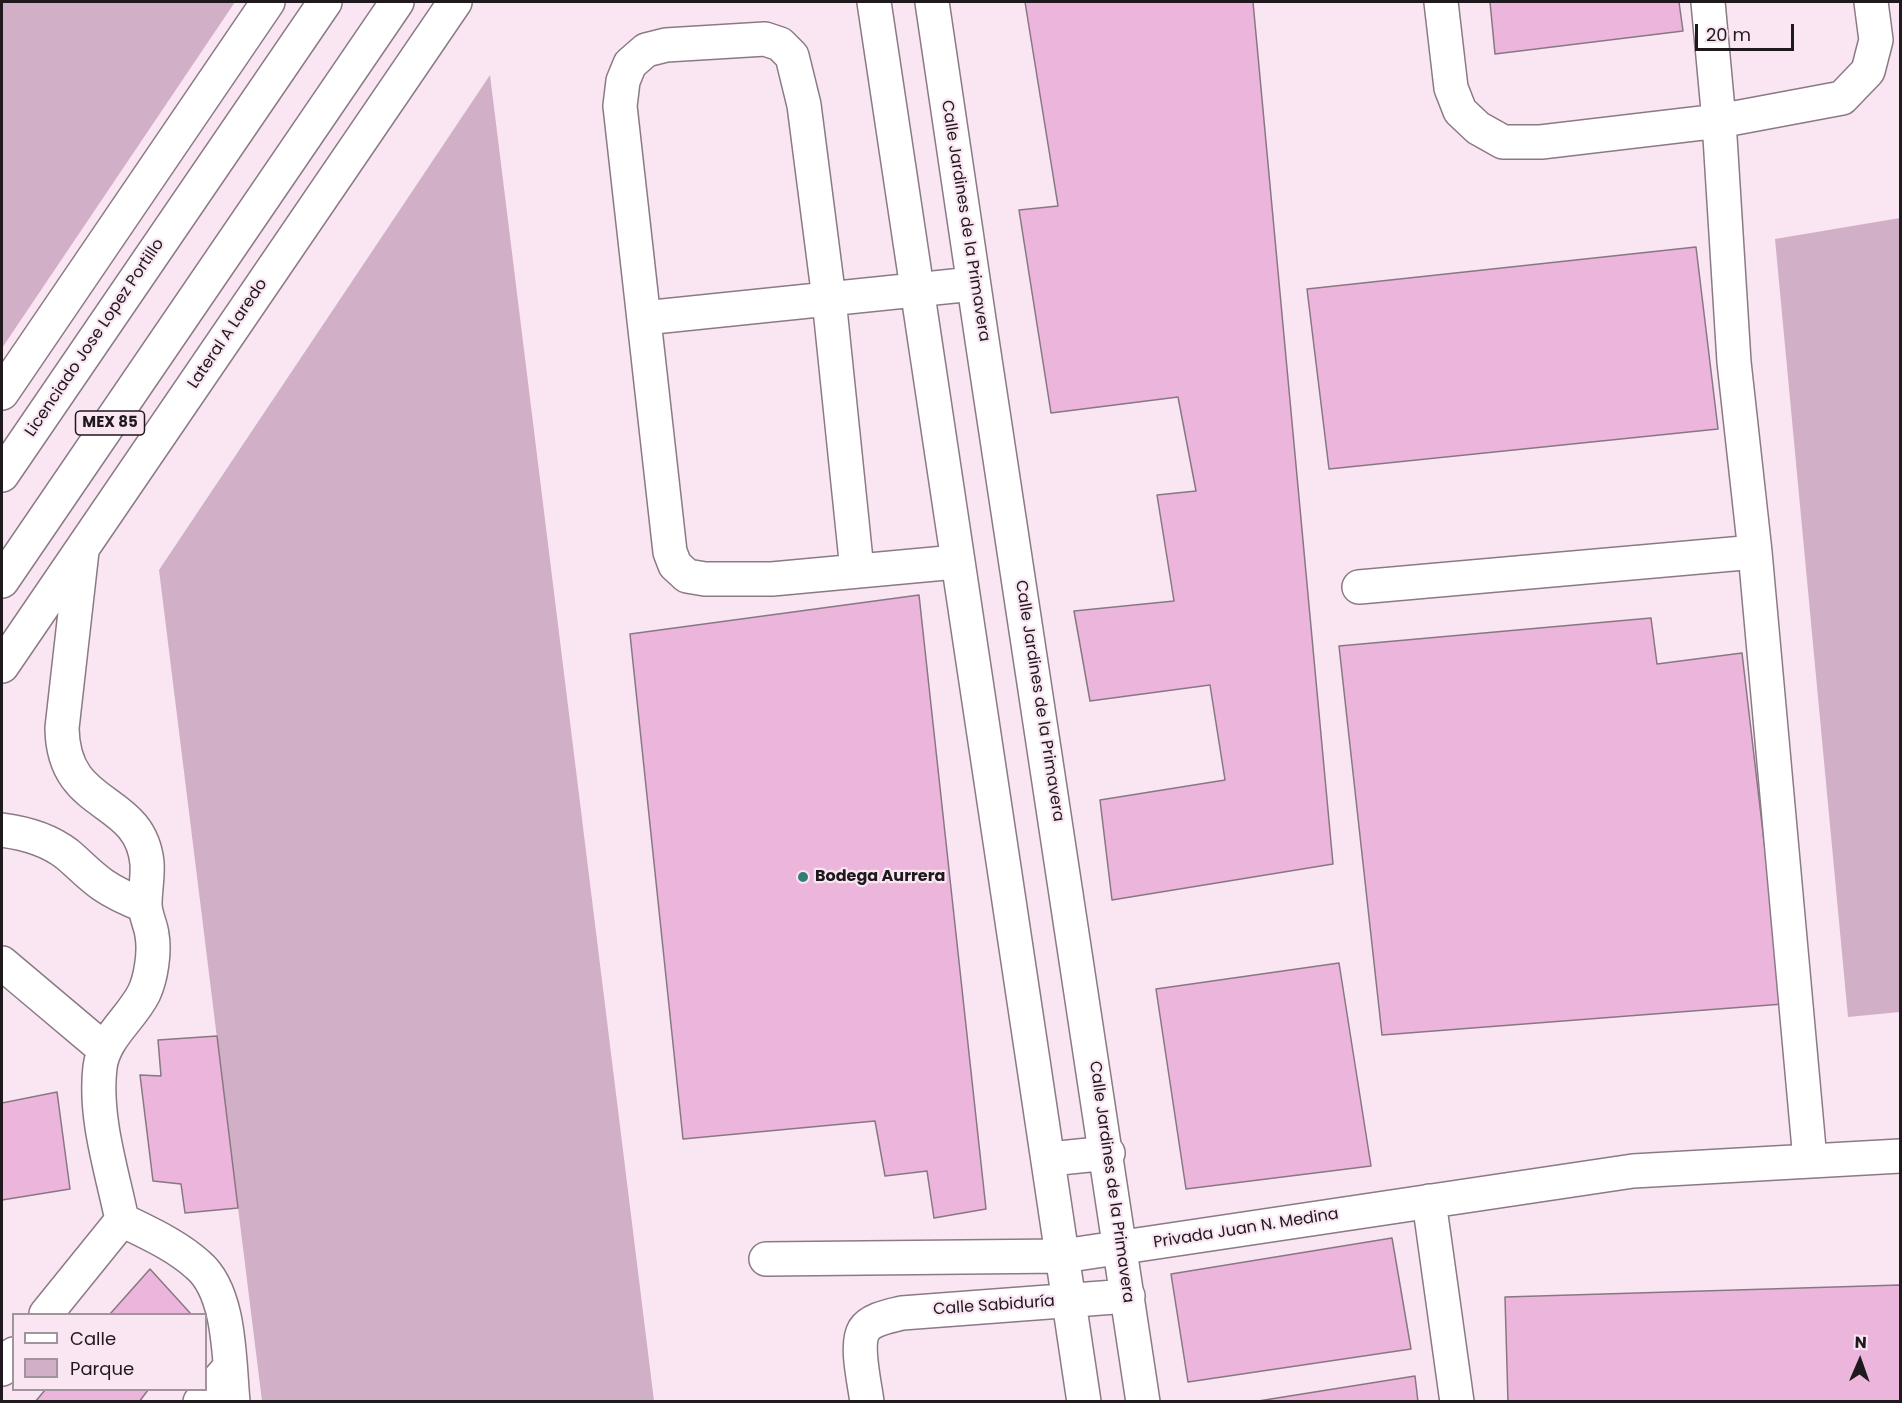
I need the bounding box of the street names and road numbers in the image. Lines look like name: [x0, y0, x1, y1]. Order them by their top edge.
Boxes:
street label: Calle Jardines de la Primavera: [936, 99, 994, 343]
street label: Licenciado Jose Lopez Portillo: [21, 235, 169, 441]
street label: Lateral A Laredo: [184, 275, 272, 393]
road number: MEX 85: [76, 411, 144, 435]
street label: Calle Jardines de la Primavera: [1010, 579, 1068, 823]
street label: Calle Jardines de la Primavera: [1084, 1060, 1138, 1304]
street label: Privada Juan N. Medina: [1152, 1205, 1340, 1253]
street label: Calle Sabiduría: [932, 1292, 1056, 1320]

